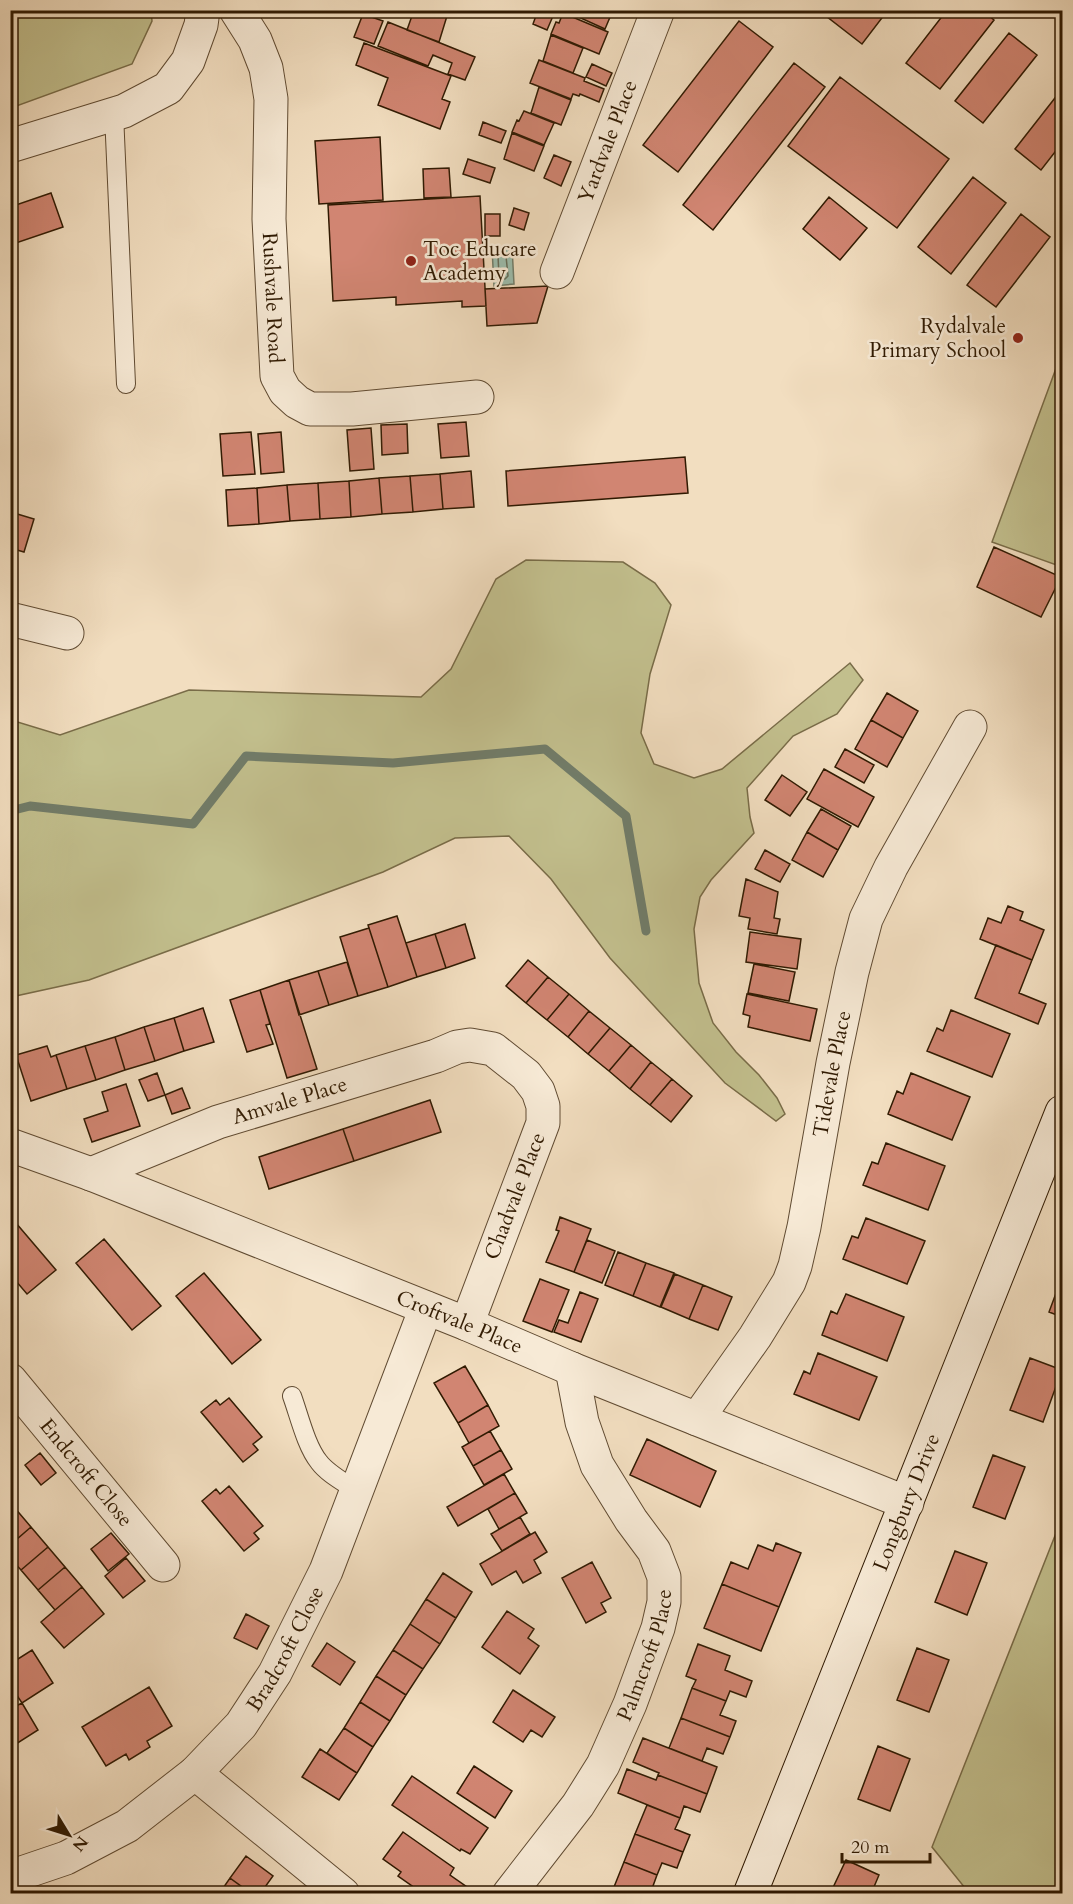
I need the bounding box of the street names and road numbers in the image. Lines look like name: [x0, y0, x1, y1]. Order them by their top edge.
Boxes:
street label: Yardvale Place: [570, 76, 644, 207]
street label: Rushvale Road: [255, 232, 291, 364]
street label: Tidevale Place: [806, 1008, 858, 1139]
street label: Amvale Place: [228, 1069, 351, 1131]
street label: Chadvale Place: [477, 1128, 553, 1264]
street label: Croftvale Place: [392, 1283, 527, 1361]
street label: Endcroft Close: [33, 1412, 140, 1533]
street label: Longbury Drive: [866, 1429, 947, 1575]
street label: Bradcroft Close: [239, 1581, 331, 1717]
street label: Palmcroft Place: [610, 1589, 679, 1726]

